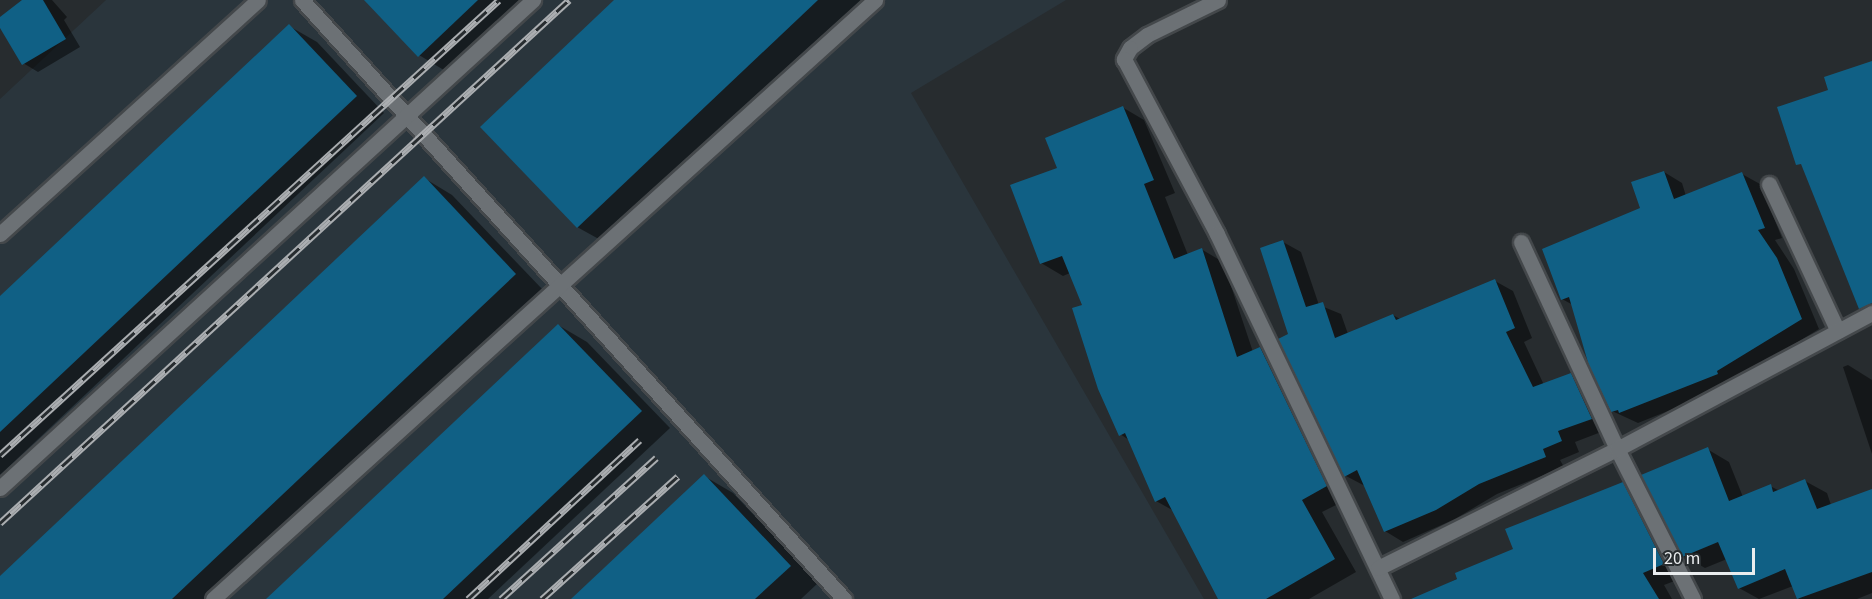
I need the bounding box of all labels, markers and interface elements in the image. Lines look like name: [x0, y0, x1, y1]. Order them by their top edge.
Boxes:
scale bar: [1656, 536, 1758, 574]
text: 20 m: [1664, 546, 1700, 571]

